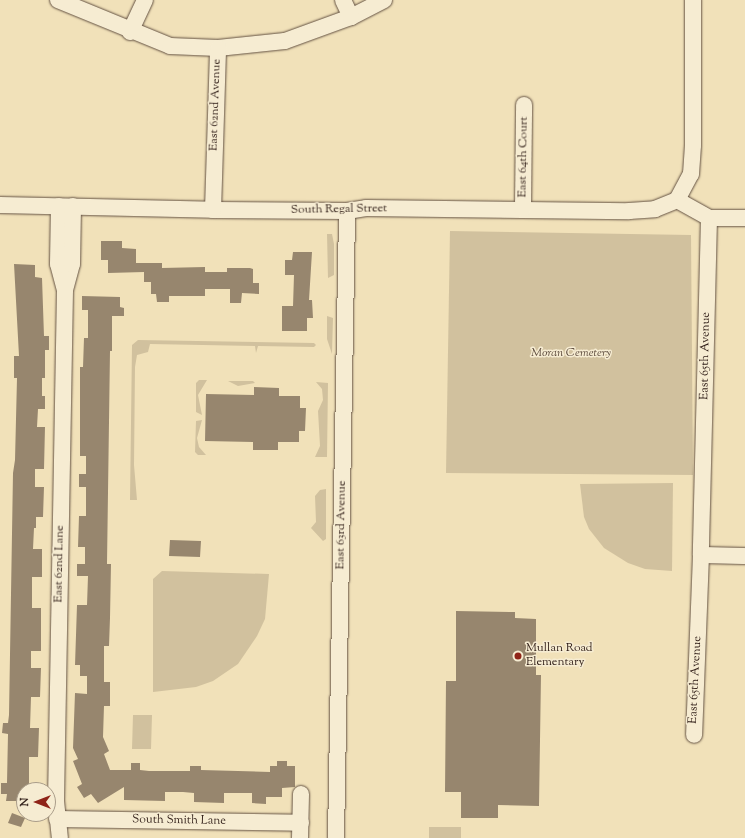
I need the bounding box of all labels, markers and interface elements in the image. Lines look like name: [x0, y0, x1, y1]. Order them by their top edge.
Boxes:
street label: East 62nd Avenue: [207, 59, 225, 151]
street label: East 64th Court: [516, 116, 532, 198]
street label: South Regal Street: [291, 202, 387, 218]
street label: East 65th Avenue: [698, 312, 714, 400]
park label: Moran Cemetery: [531, 347, 611, 361]
street label: East 63rd Avenue: [334, 480, 350, 570]
street label: East 62nd Lane: [52, 525, 68, 603]
street label: East 65th Avenue: [687, 636, 705, 724]
place label: Mullan Road Elementary: [526, 642, 593, 670]
marker: Mullan Road Elementary: [513, 651, 523, 661]
north arrow: [16, 782, 56, 822]
text: N: [17, 798, 33, 806]
street label: South Smith Lane: [132, 813, 226, 829]

